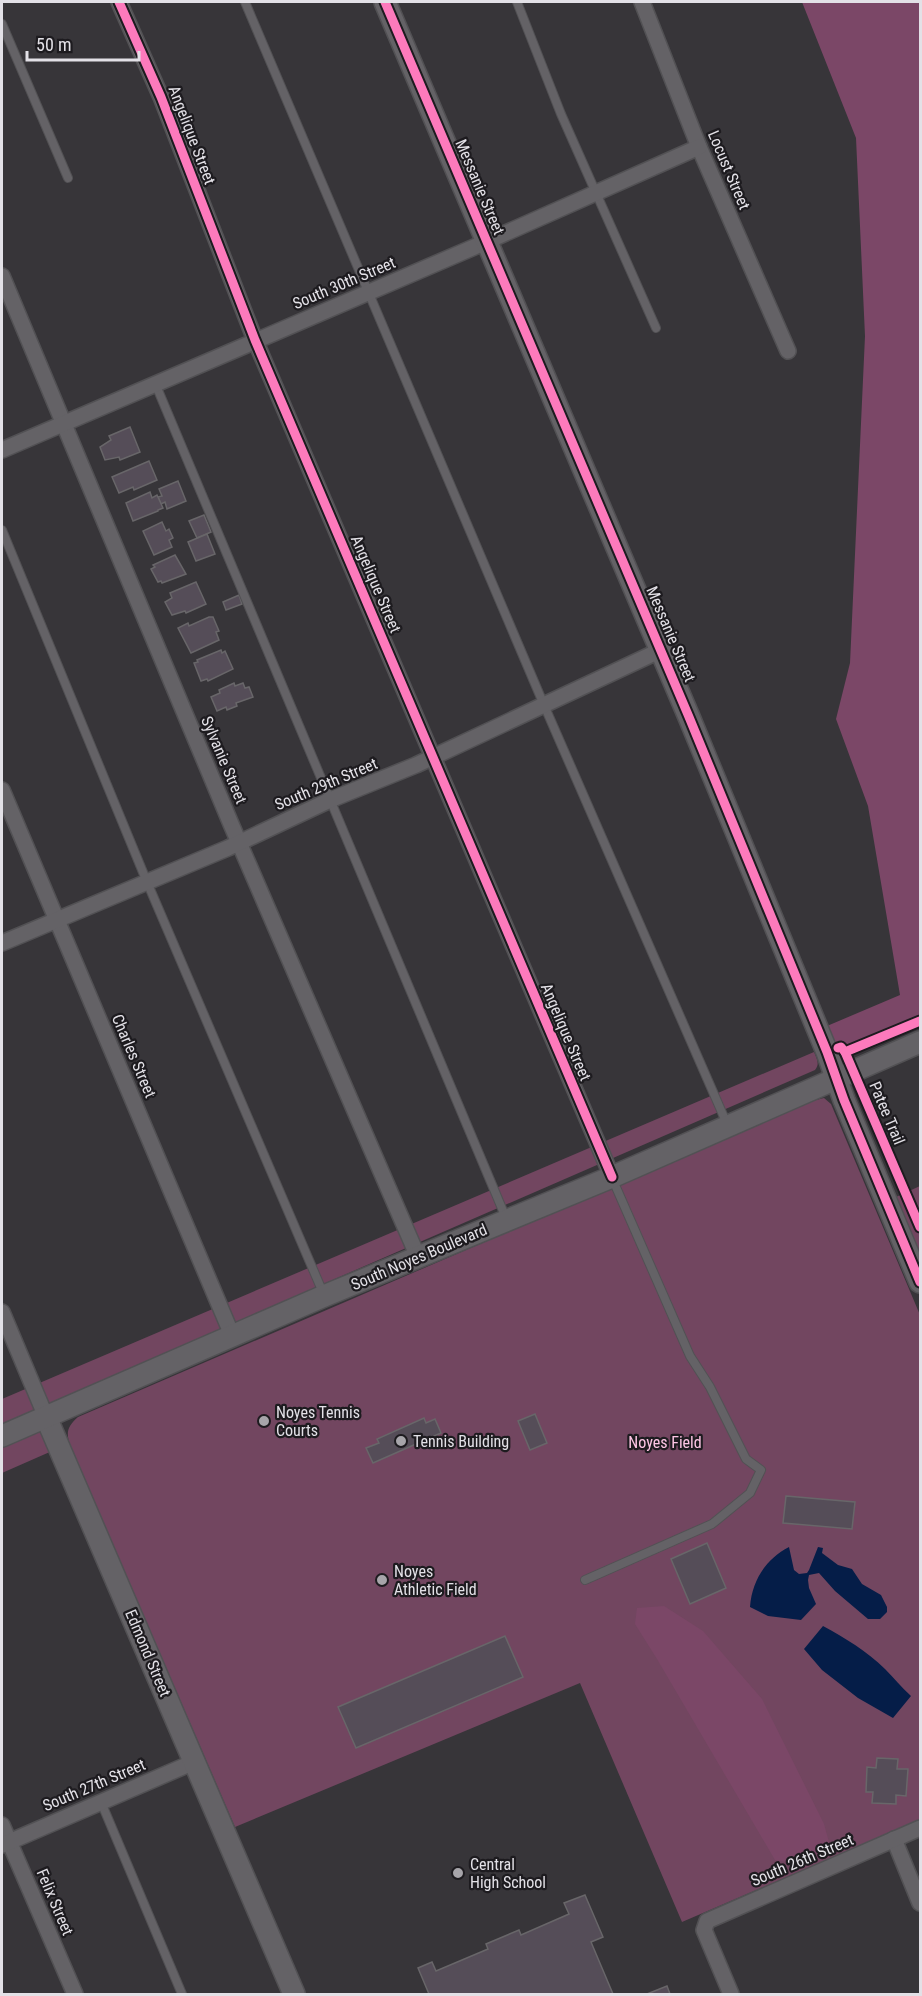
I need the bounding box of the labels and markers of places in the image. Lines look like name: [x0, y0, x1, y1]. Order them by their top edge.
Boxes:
place label: Noyes Tennis Courts: [276, 1403, 360, 1440]
marker: Noyes Tennis Courts: [257, 1414, 271, 1428]
place label: Tennis Building: [413, 1432, 509, 1451]
marker: Tennis Building: [394, 1434, 408, 1448]
place label: Noyes Athletic Field: [394, 1562, 477, 1599]
marker: Noyes Athletic Field: [375, 1573, 389, 1587]
place label: Central High School: [470, 1855, 546, 1892]
marker: Central High School: [451, 1866, 465, 1880]

